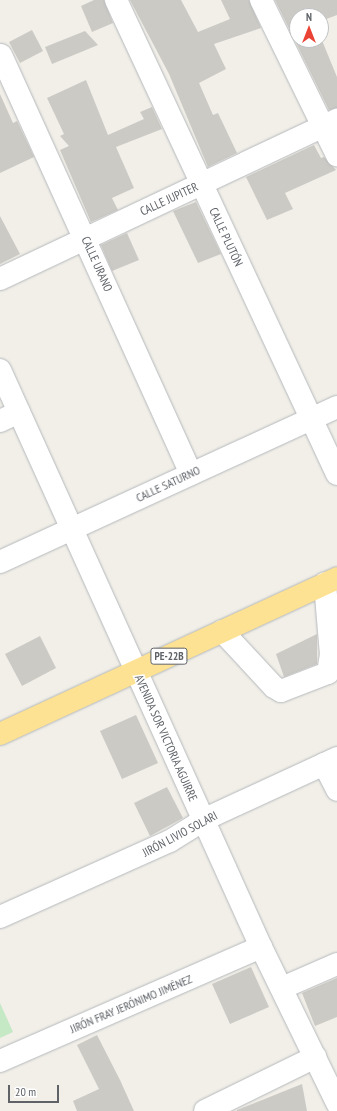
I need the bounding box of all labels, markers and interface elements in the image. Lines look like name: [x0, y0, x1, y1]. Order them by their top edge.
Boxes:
north arrow: [289, 8, 329, 48]
text: N: [306, 10, 312, 24]
street label: CALLE JUPITER: [138, 179, 200, 219]
street label: CALLE PLUTÓN: [206, 205, 246, 269]
street label: CALLE URANO: [78, 234, 116, 294]
street label: CALLE SATURNO: [134, 463, 202, 505]
road number: PE-22B: [150, 647, 188, 665]
street label: AVENIDA SOR VICTORIA AGUIRRE: [131, 672, 201, 804]
street label: JIRÓN LIVIO SOLARI: [140, 808, 220, 860]
street label: JIRÓN FRAY JERÓNIMO JIMÉNEZ: [68, 972, 194, 1036]
scale bar: [10, 1077, 61, 1103]
text: 20 m: [15, 1084, 36, 1099]

